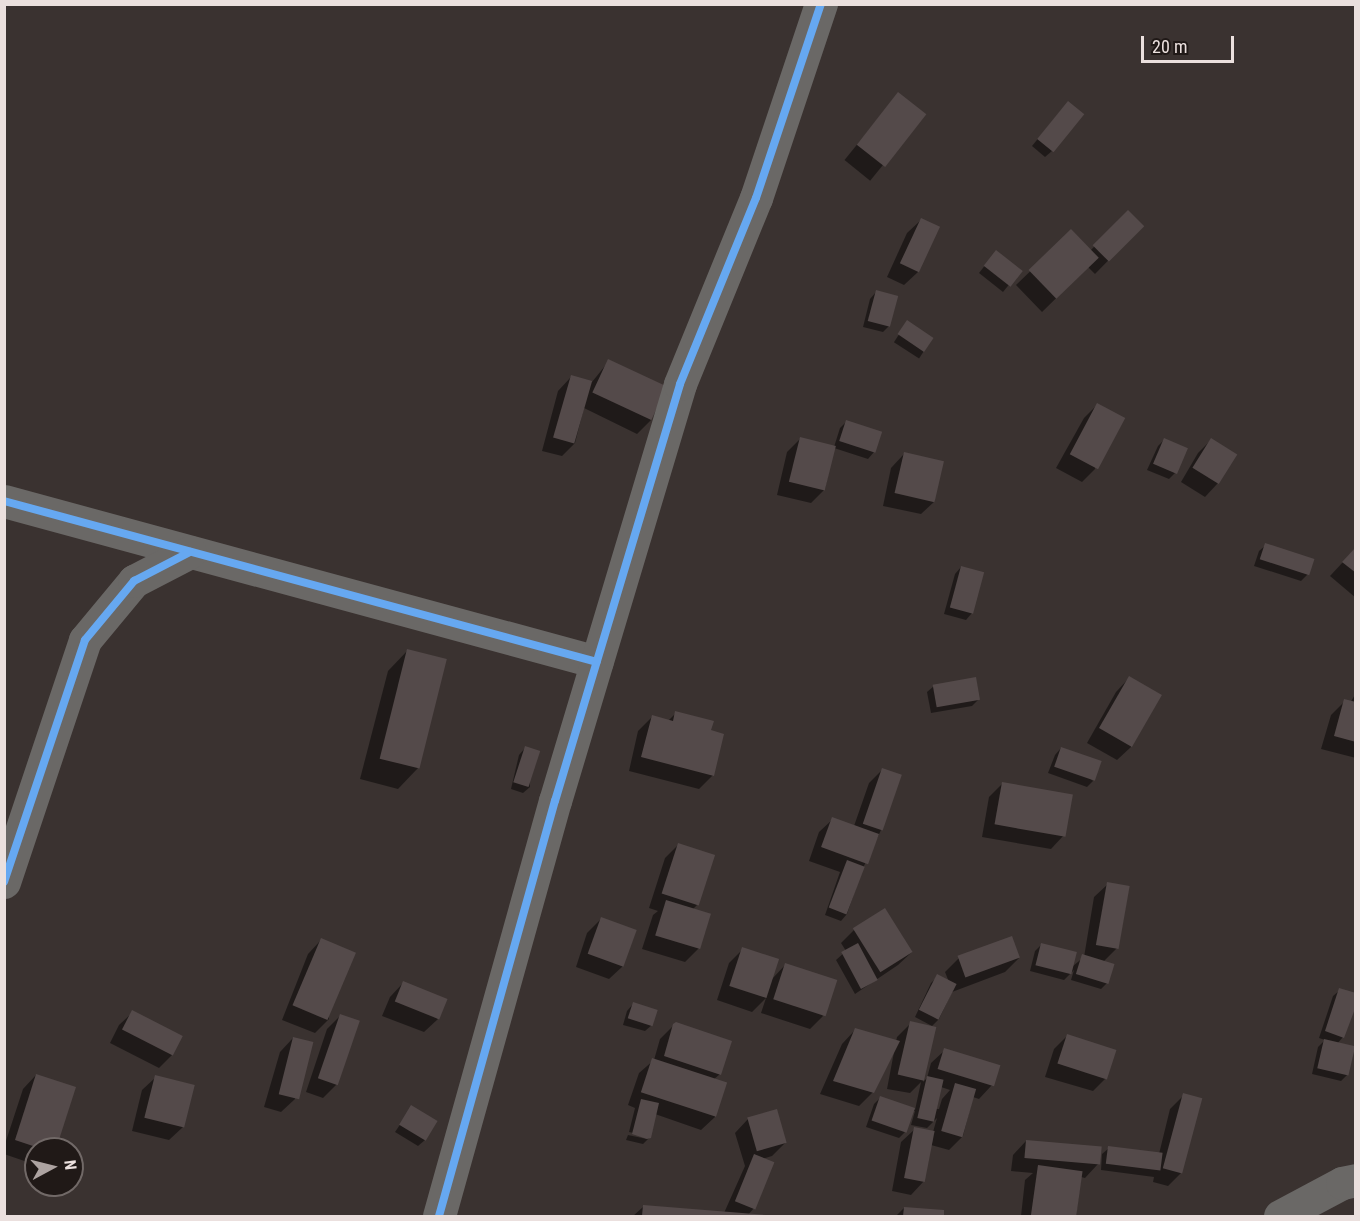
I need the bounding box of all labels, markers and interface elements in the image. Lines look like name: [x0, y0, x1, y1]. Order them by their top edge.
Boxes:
scale bar: [1144, 24, 1237, 62]
text: 20 m: [1152, 36, 1187, 57]
north arrow: [24, 1137, 84, 1197]
text: N: [60, 1159, 80, 1171]

